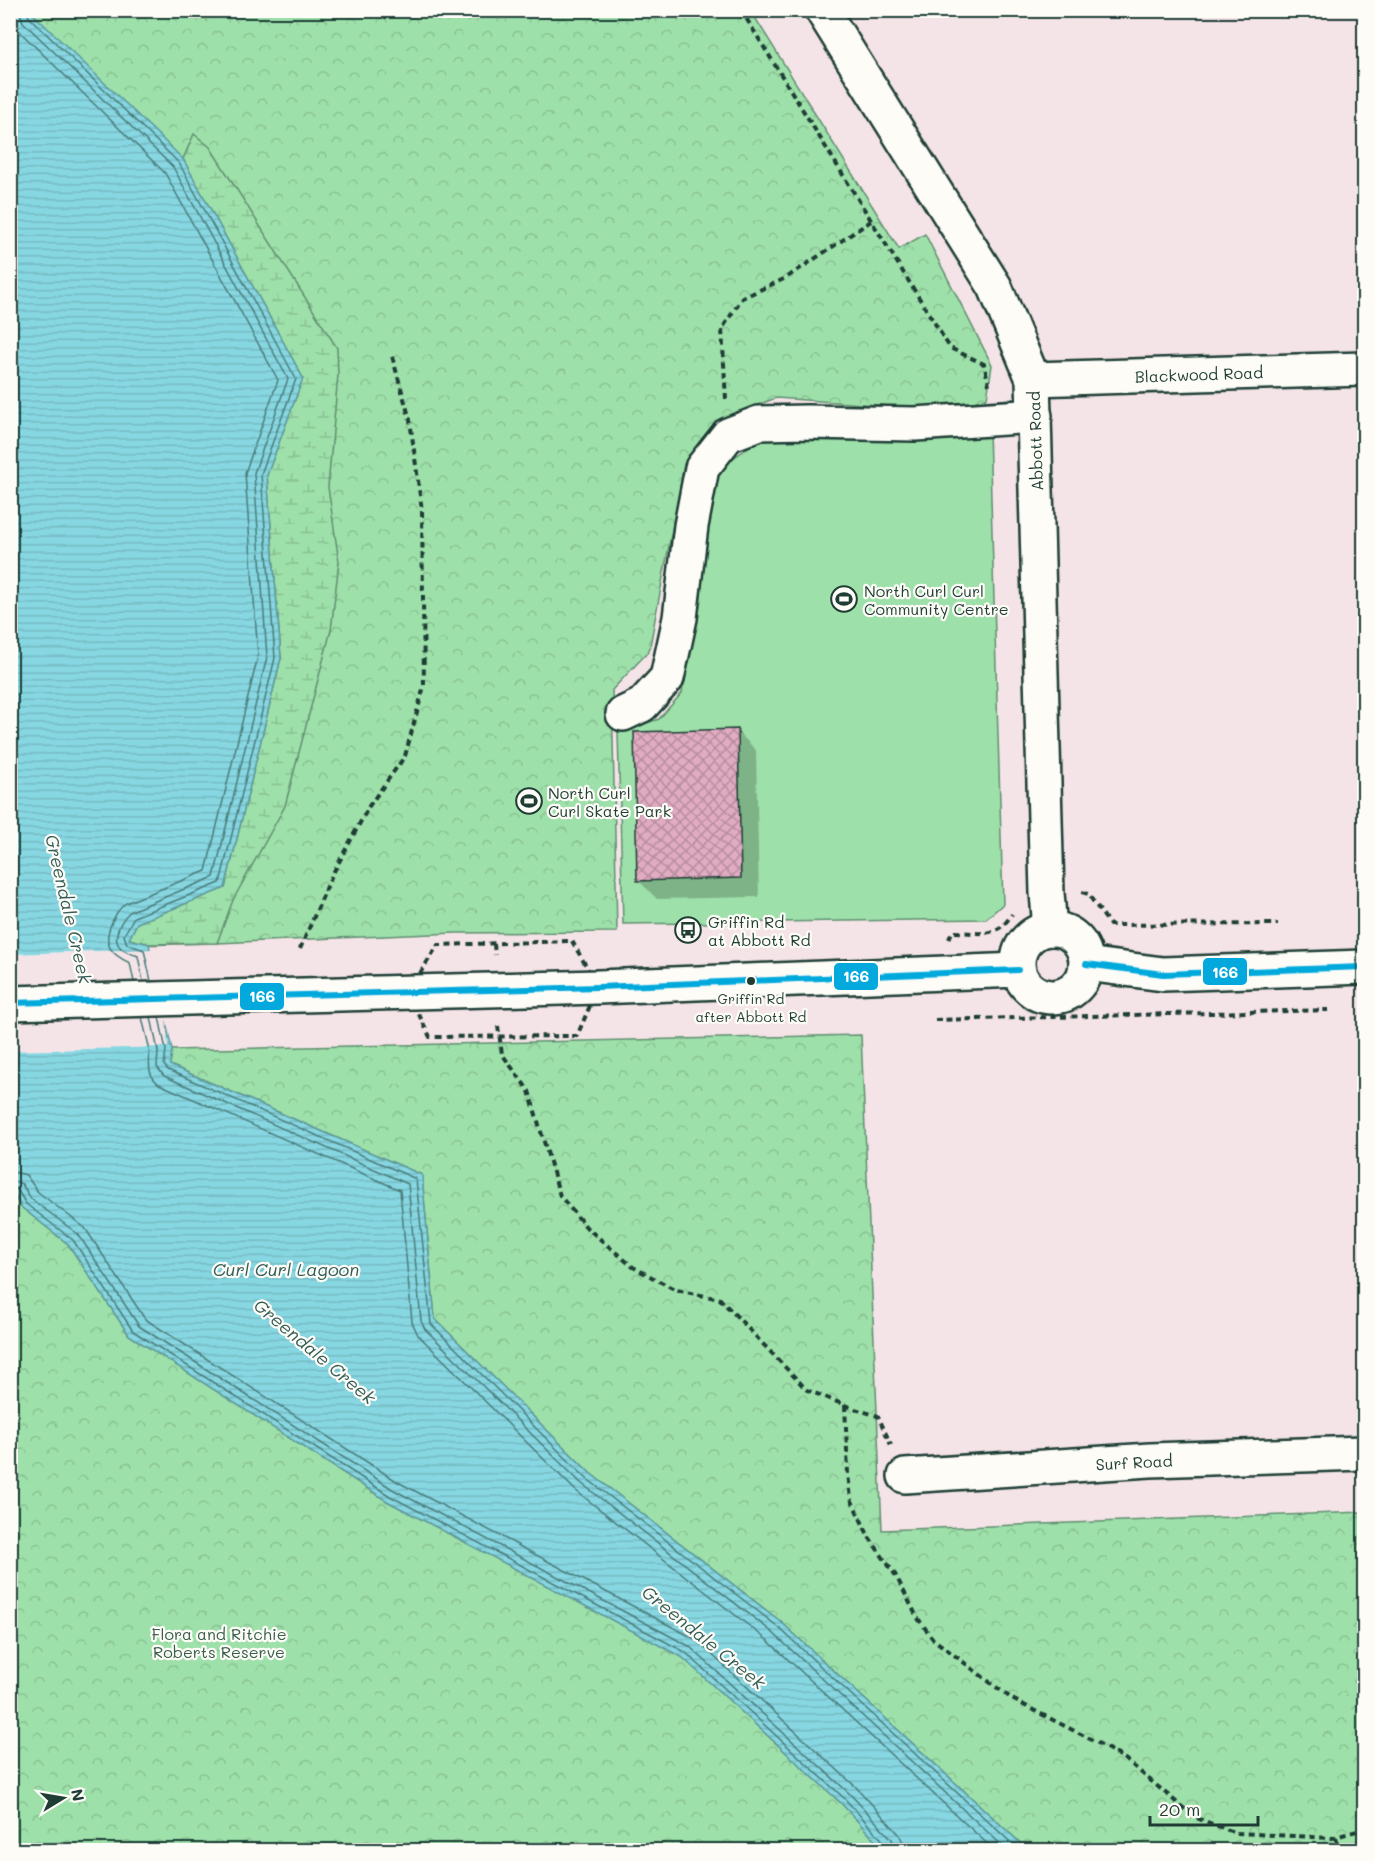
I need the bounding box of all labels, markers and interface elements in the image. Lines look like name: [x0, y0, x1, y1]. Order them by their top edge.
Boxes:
street label: Blackwood Road: [1135, 361, 1263, 387]
street label: Abbott Road: [1023, 391, 1047, 491]
place label: North Curl Curl Community Centre: [864, 580, 1009, 619]
sports icon: North Curl Curl Community Centre: [829, 584, 859, 614]
place label: North Curl Curl Skate Park: [548, 782, 671, 821]
sports icon: North Curl Curl Skate Park: [514, 786, 544, 816]
water label: Greendale Creek: [40, 832, 98, 986]
place label: Griffin Rd at Abbott Rd: [708, 911, 811, 950]
bus stop icon: Griffin Rd at Abbott Rd: [673, 915, 703, 945]
line badge: 166: [1202, 957, 1248, 986]
text: 166: [1212, 961, 1239, 982]
line badge: 166: [833, 962, 879, 991]
text: 166: [843, 965, 870, 986]
marker: Griffin Rd after Abbott Rd: [745, 975, 757, 987]
line badge: 166: [239, 982, 285, 1011]
text: 166: [249, 985, 276, 1006]
place label: Griffin Rd after Abbott Rd: [696, 989, 807, 1026]
water label: Curl Curl Lagoon: [213, 1257, 359, 1281]
water label: Greendale Creek: [249, 1293, 381, 1409]
street label: Surf Road: [1095, 1449, 1173, 1475]
water label: Greendale Creek: [637, 1580, 771, 1695]
park label: Flora and Ritchie Roberts Reserve: [151, 1623, 287, 1662]
north arrow: [33, 1768, 93, 1828]
text: N: [67, 1787, 90, 1803]
scale bar: [1150, 1789, 1258, 1827]
text: 20 m: [1159, 1797, 1200, 1821]

